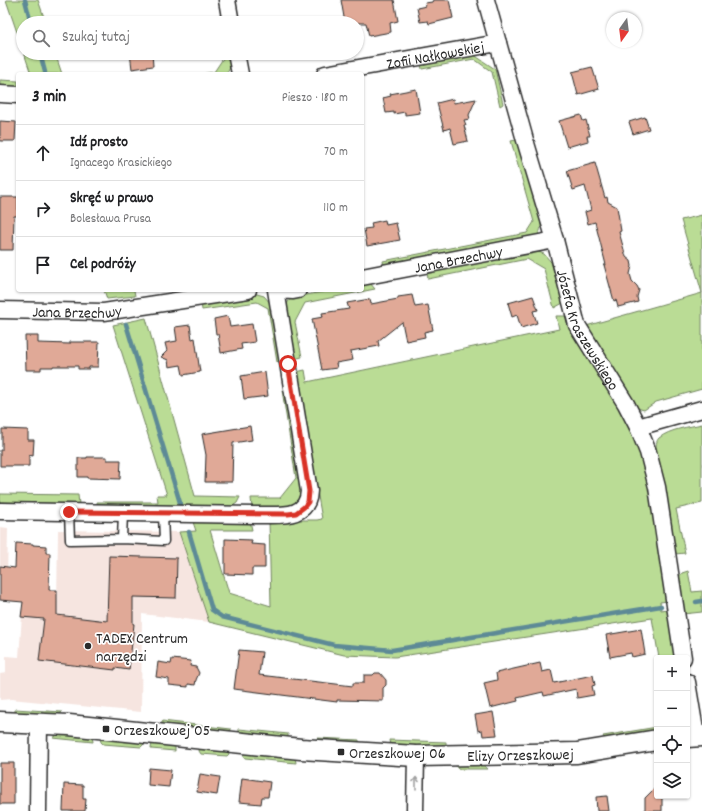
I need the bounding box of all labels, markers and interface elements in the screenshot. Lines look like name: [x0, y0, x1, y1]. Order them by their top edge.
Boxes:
north arrow: [606, 12, 642, 48]
search box: [16, 16, 364, 60]
icon: search: [30, 27, 52, 49]
text: Szukaj tutaj: [62, 27, 130, 49]
street label: Zofii Nałkowskiej: [385, 37, 487, 77]
text: 3 min: [32, 86, 66, 110]
text: Pieszo · 180 m: [282, 89, 348, 108]
text: Idź prosto: [70, 132, 128, 154]
icon: ahead: [32, 142, 54, 164]
text: 70 m: [324, 143, 348, 162]
text: Ignacego Krasickiego: [70, 154, 172, 173]
text: Skręć w prawo: [70, 188, 153, 210]
icon: right: [32, 198, 54, 220]
text: 110 m: [323, 199, 348, 218]
text: Bolesława Prusa: [70, 210, 151, 229]
street label: Jana Brzechwy: [413, 241, 505, 281]
icon: arrive: [32, 254, 54, 276]
text: Cel podróży: [70, 254, 136, 276]
street label: Józefa Kraszewskiego: [549, 267, 624, 395]
street label: Jana Brzechwy: [32, 300, 124, 326]
route start: [279, 355, 297, 373]
route end: [60, 503, 78, 521]
place label: TADEX Centrum narzędzi: [96, 628, 188, 669]
marker: TADEX Centrum narzędzi: [83, 641, 93, 651]
map controls: [654, 655, 690, 799]
button: +: [654, 655, 690, 691]
button: −: [654, 691, 690, 727]
place label: Orzeszkowej 05: [114, 720, 210, 743]
marker: Orzeszkowej 05: [101, 724, 111, 734]
button: locate: [654, 727, 690, 763]
place label: Orzeszkowej 06: [349, 743, 446, 766]
street label: Elizy Orzeszkowej: [467, 744, 574, 769]
marker: Orzeszkowej 06: [336, 747, 346, 757]
button: layers: [654, 763, 690, 799]
one-way arrow: [412, 777, 420, 790]

